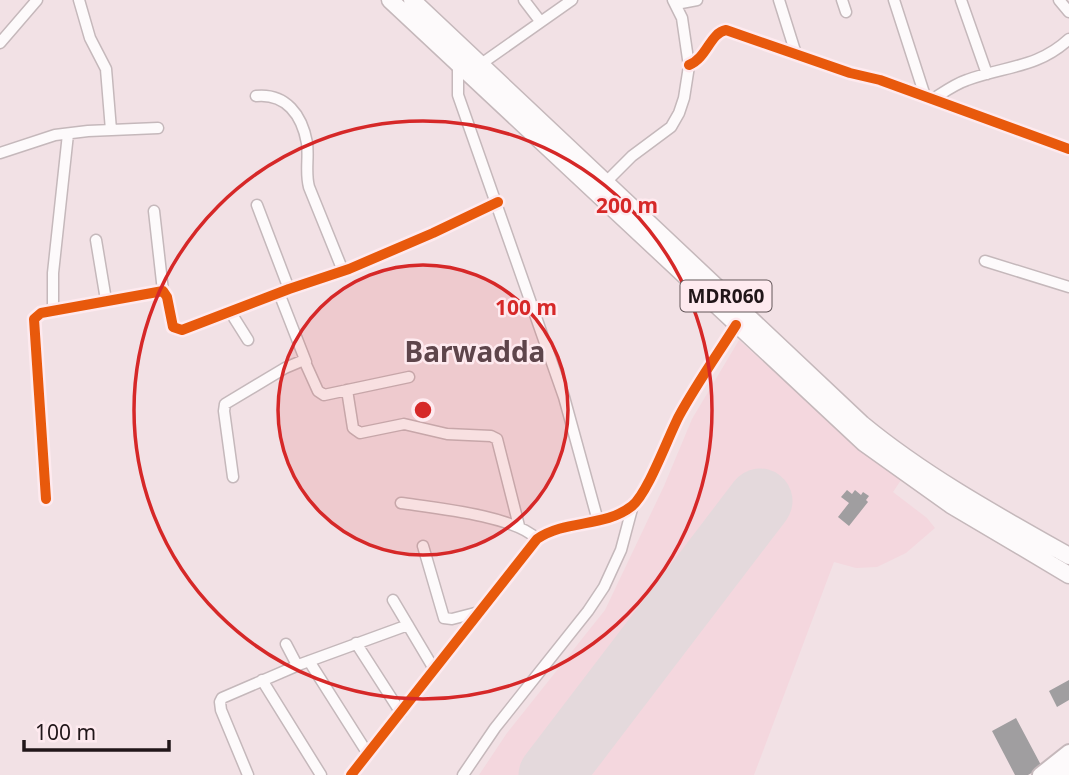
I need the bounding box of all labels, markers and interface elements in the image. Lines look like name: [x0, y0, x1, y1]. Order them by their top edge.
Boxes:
text: 200 m: [596, 191, 658, 219]
road number: MDR060: [680, 280, 772, 312]
text: 100 m: [495, 293, 557, 321]
district label: Barwadda: [405, 332, 545, 370]
centre of rings: [411, 398, 435, 422]
scale bar: [24, 708, 170, 752]
text: 100 m: [35, 718, 96, 746]

